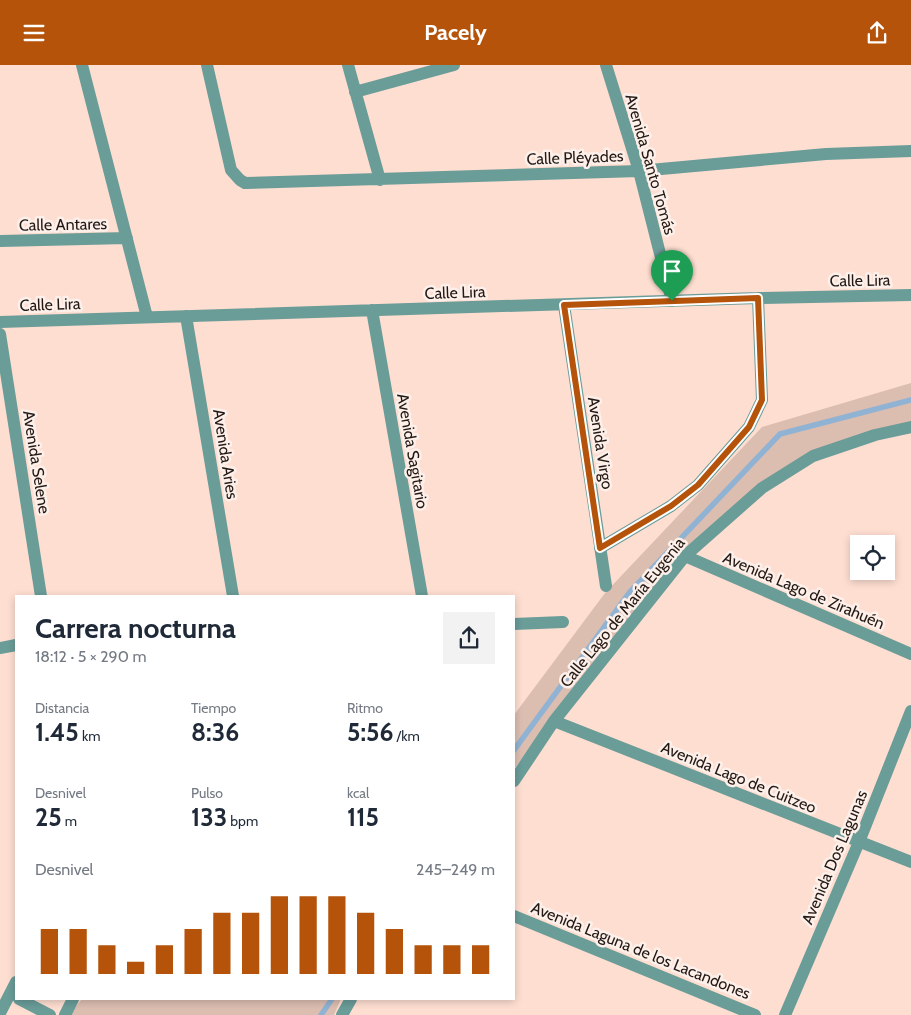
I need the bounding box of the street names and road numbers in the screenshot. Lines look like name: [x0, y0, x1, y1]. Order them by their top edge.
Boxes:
street label: Avenida Santo Tomás: [621, 91, 680, 237]
street label: Calle Pléyades: [526, 146, 624, 169]
street label: Calle Antares: [19, 214, 108, 235]
street label: Calle Lira: [829, 270, 891, 291]
street label: Calle Lira: [424, 282, 486, 303]
street label: Calle Lira: [19, 294, 81, 315]
street label: Avenida Sagitario: [393, 392, 432, 510]
street label: Avenida Virgo: [584, 396, 617, 491]
street label: Avenida Aries: [209, 408, 242, 501]
street label: Avenida Selene: [19, 409, 54, 515]
street label: Calle Lago de María Eugenia: [556, 533, 689, 691]
street label: Avenida Lago de Zirahuén: [720, 548, 887, 633]
street label: Avenida Lago de Cuitzeo: [658, 738, 819, 817]
street label: Avenida Dos Lagunas: [798, 787, 871, 927]
street label: Avenida Laguna de los Lacandones: [529, 898, 753, 1003]

